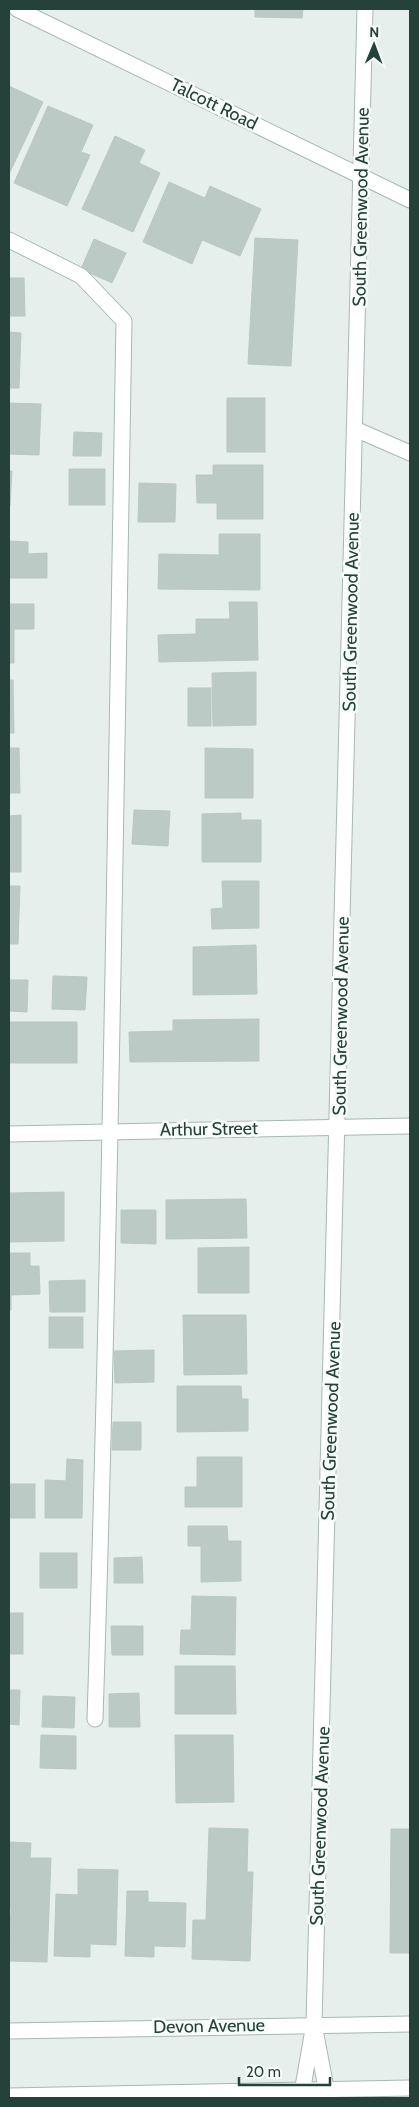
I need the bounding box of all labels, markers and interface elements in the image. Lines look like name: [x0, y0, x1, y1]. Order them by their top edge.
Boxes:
north arrow: [349, 20, 399, 70]
text: N: [369, 23, 379, 41]
street label: Talcott Road: [167, 73, 261, 135]
street label: South Greenwood Avenue: [348, 107, 374, 307]
street label: South Greenwood Avenue: [338, 512, 364, 712]
street label: South Greenwood Avenue: [328, 916, 354, 1116]
street label: Arthur Street: [160, 1117, 258, 1141]
street label: South Greenwood Avenue: [317, 1321, 345, 1521]
street label: South Greenwood Avenue: [306, 1726, 334, 1926]
street label: Devon Avenue: [153, 2014, 265, 2038]
scale bar: [239, 2054, 330, 2086]
text: 20 m: [246, 2063, 281, 2081]

